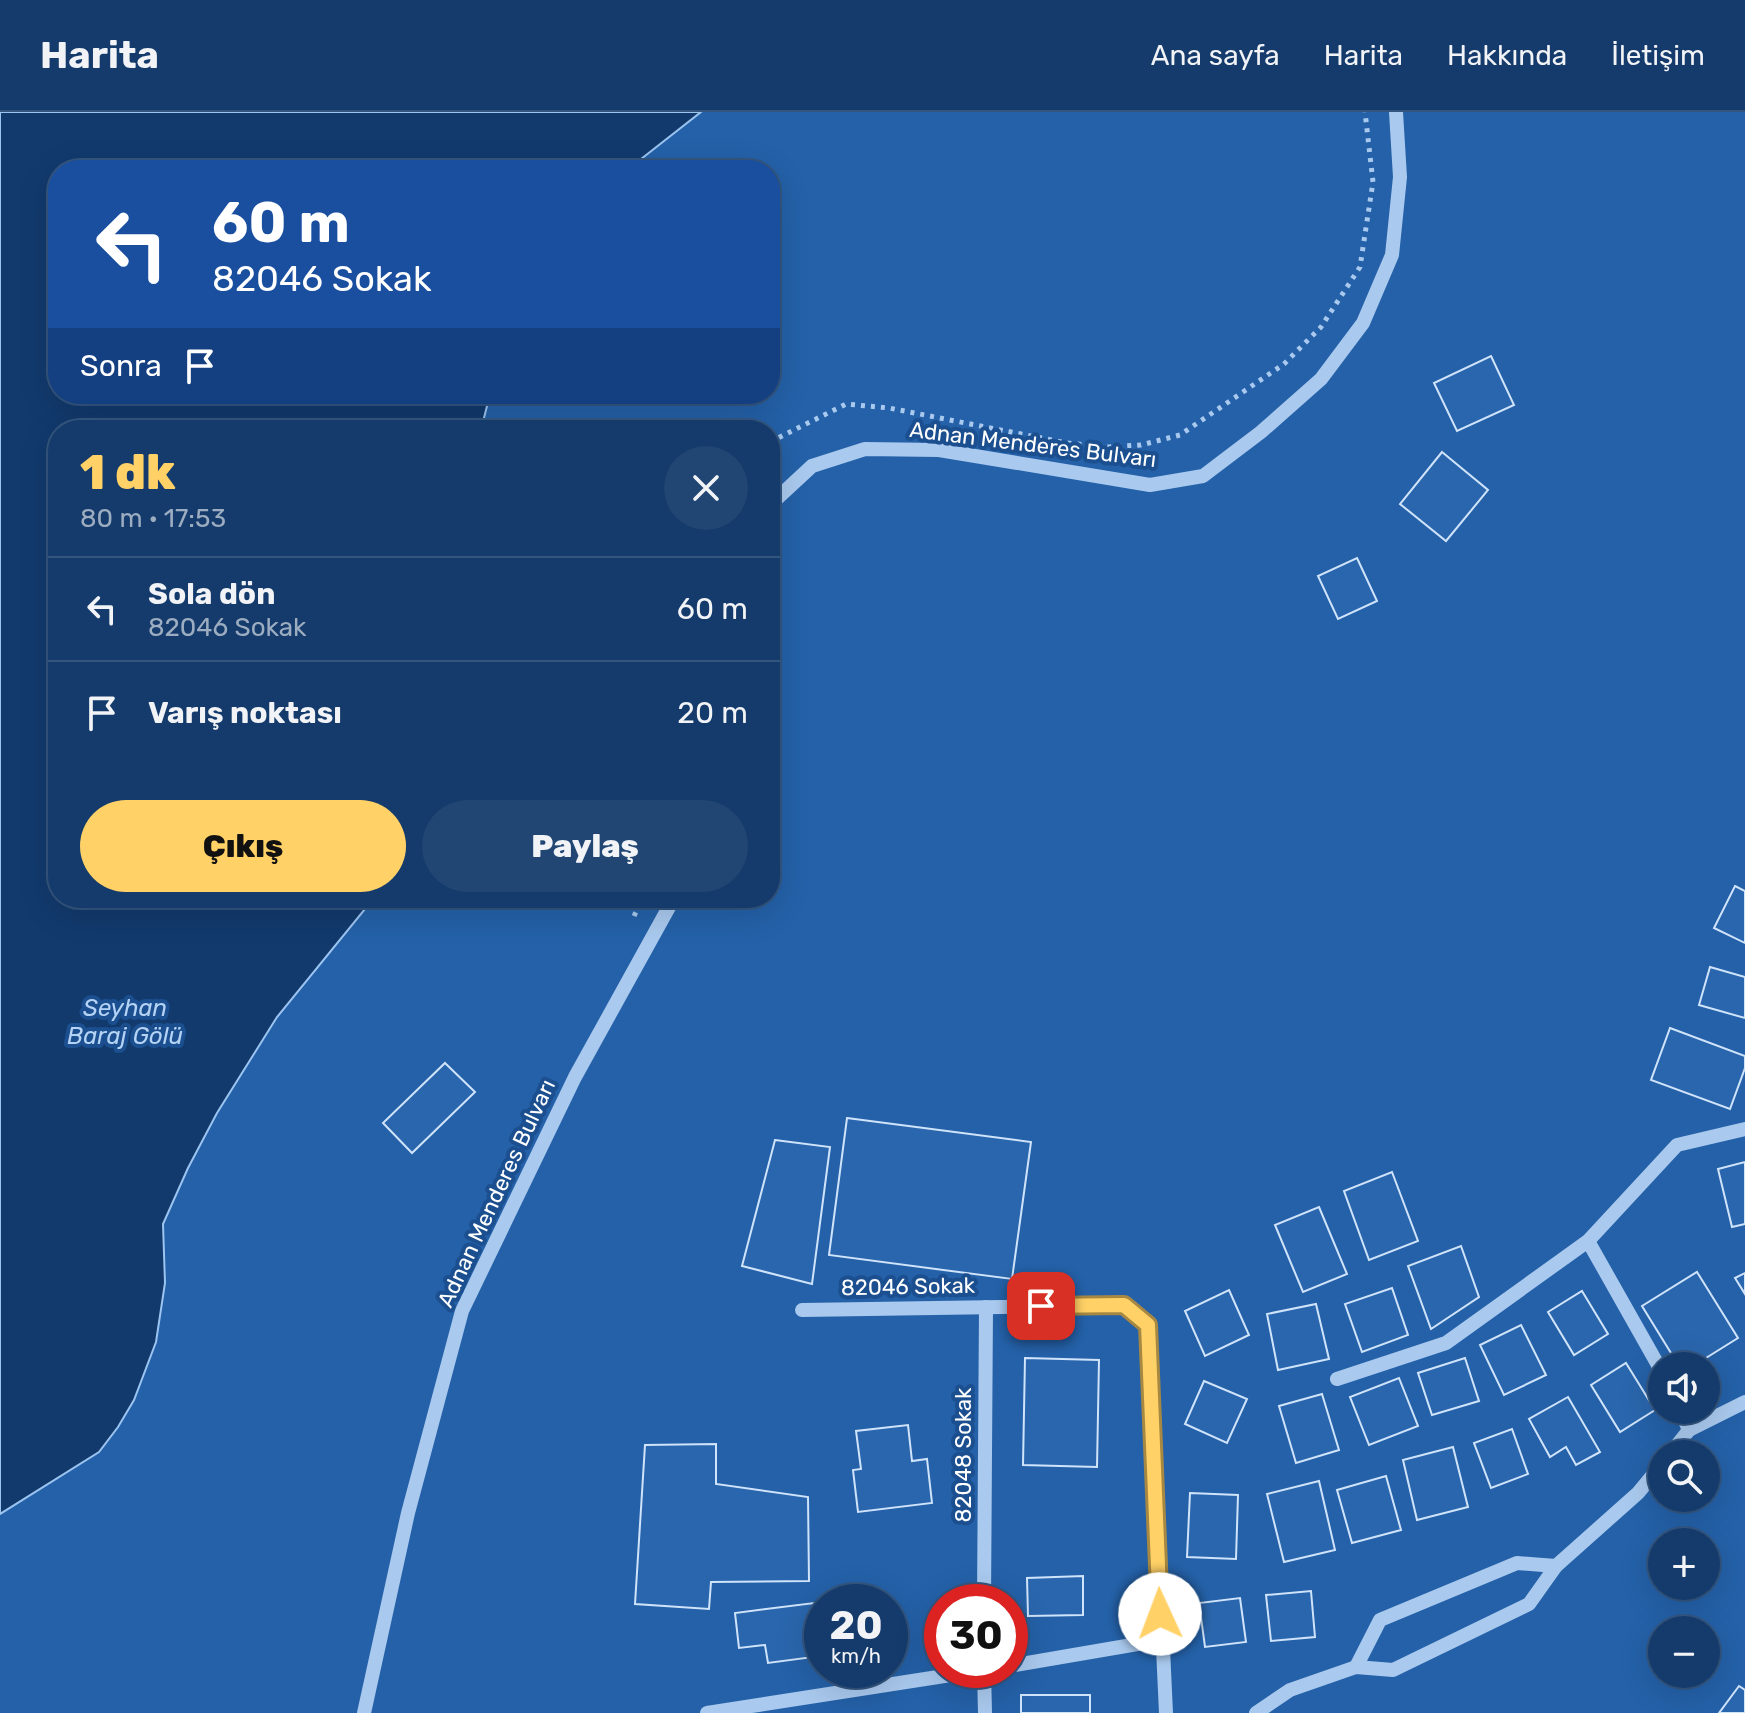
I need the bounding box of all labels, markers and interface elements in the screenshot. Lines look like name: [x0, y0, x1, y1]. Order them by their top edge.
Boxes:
text: Harita: [40, 32, 159, 78]
text: Ana sayfa: [1151, 39, 1280, 72]
text: Harita: [1324, 39, 1403, 72]
text: Hakkında: [1447, 39, 1567, 72]
text: İletişim: [1611, 39, 1705, 72]
text: 60 m: [212, 190, 350, 256]
icon: left: [80, 192, 184, 296]
text: 82046 Sokak: [212, 257, 432, 300]
icon: arrive: [178, 344, 222, 388]
text: Sonra: [80, 348, 162, 384]
street label: Adnan Menderes Bulvarı: [908, 416, 1158, 473]
text: 1 dk: [80, 444, 175, 501]
button: close: [664, 446, 748, 530]
text: 80 m · 17:53: [80, 503, 226, 534]
text: Sola dön: [148, 576, 275, 612]
icon: left: [80, 587, 124, 631]
text: 60 m: [677, 591, 748, 627]
text: 82046 Sokak: [148, 612, 307, 643]
icon: arrive: [80, 691, 124, 735]
text: Varış noktası: [148, 695, 342, 731]
text: 20 m: [677, 695, 748, 731]
button: Çıkış: [80, 800, 406, 892]
button: Paylaş: [422, 800, 748, 892]
water label: Seyhan Baraj Gölü: [67, 994, 183, 1050]
street label: Adnan Menderes Bulvarı: [432, 1075, 561, 1311]
street label: 82046 Sokak: [841, 1272, 976, 1301]
pin: [1007, 1272, 1075, 1340]
icon: arrive: [1019, 1284, 1063, 1328]
map controls: [1648, 1352, 1720, 1688]
button: sound: [1648, 1352, 1720, 1424]
street label: 82048 Sokak: [950, 1387, 977, 1522]
button: search: [1648, 1440, 1720, 1512]
button: +: [1648, 1528, 1720, 1600]
position arrow: [1118, 1572, 1202, 1656]
speed limit sign: 30: [924, 1584, 1028, 1688]
text: 20: [829, 1602, 883, 1649]
button: −: [1648, 1616, 1720, 1688]
text: km/h: [831, 1644, 881, 1668]

